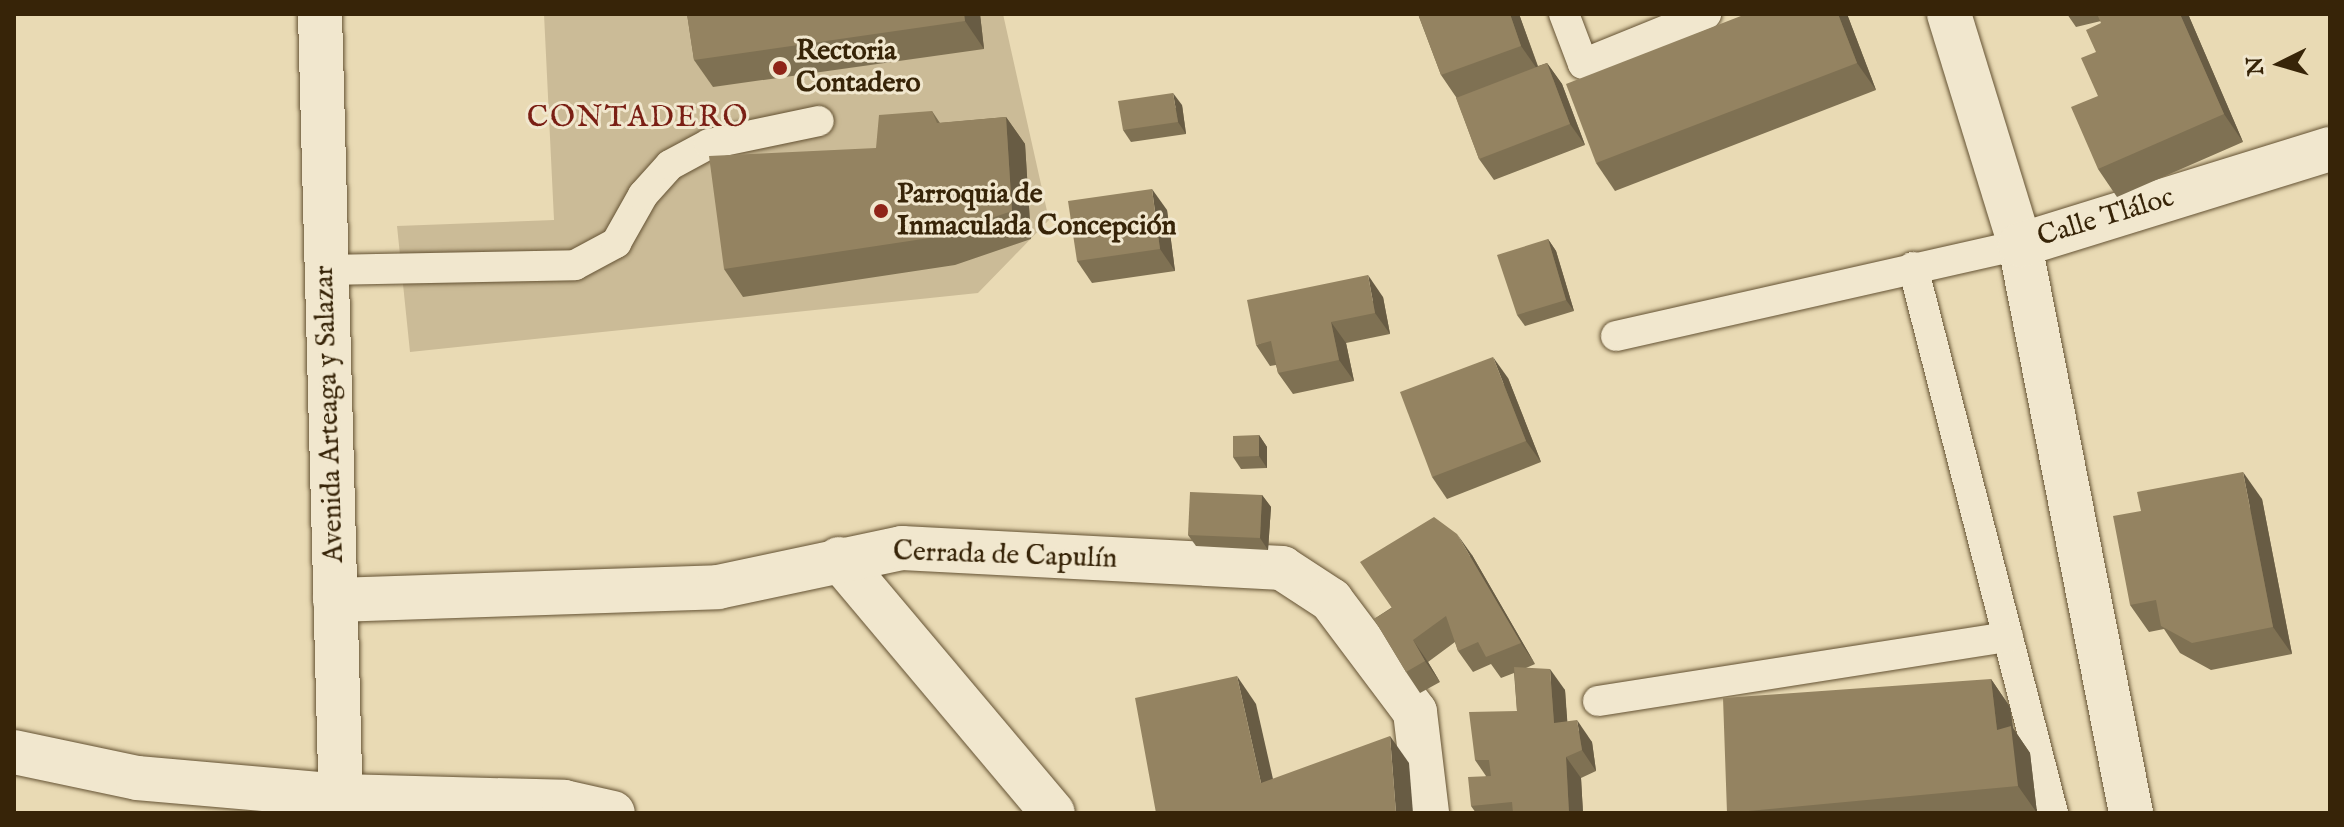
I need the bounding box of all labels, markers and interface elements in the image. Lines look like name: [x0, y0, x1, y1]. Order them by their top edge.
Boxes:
north arrow: [2240, 24, 2320, 104]
place label: Rectoria Contadero: [796, 35, 921, 101]
text: N: [2241, 55, 2271, 77]
marker: Rectoria Contadero: [771, 59, 789, 77]
district label: CONTADERO: [527, 100, 749, 136]
place label: Parroquia de Inmaculada Concepción: [897, 178, 1176, 244]
street label: Calle Tláloc: [2034, 181, 2178, 255]
marker: Parroquia de Inmaculada Concepción: [872, 202, 890, 220]
street label: Avenida Arteaga y Salazar: [308, 265, 352, 563]
street label: Cerrada de Capulín: [892, 535, 1118, 577]

